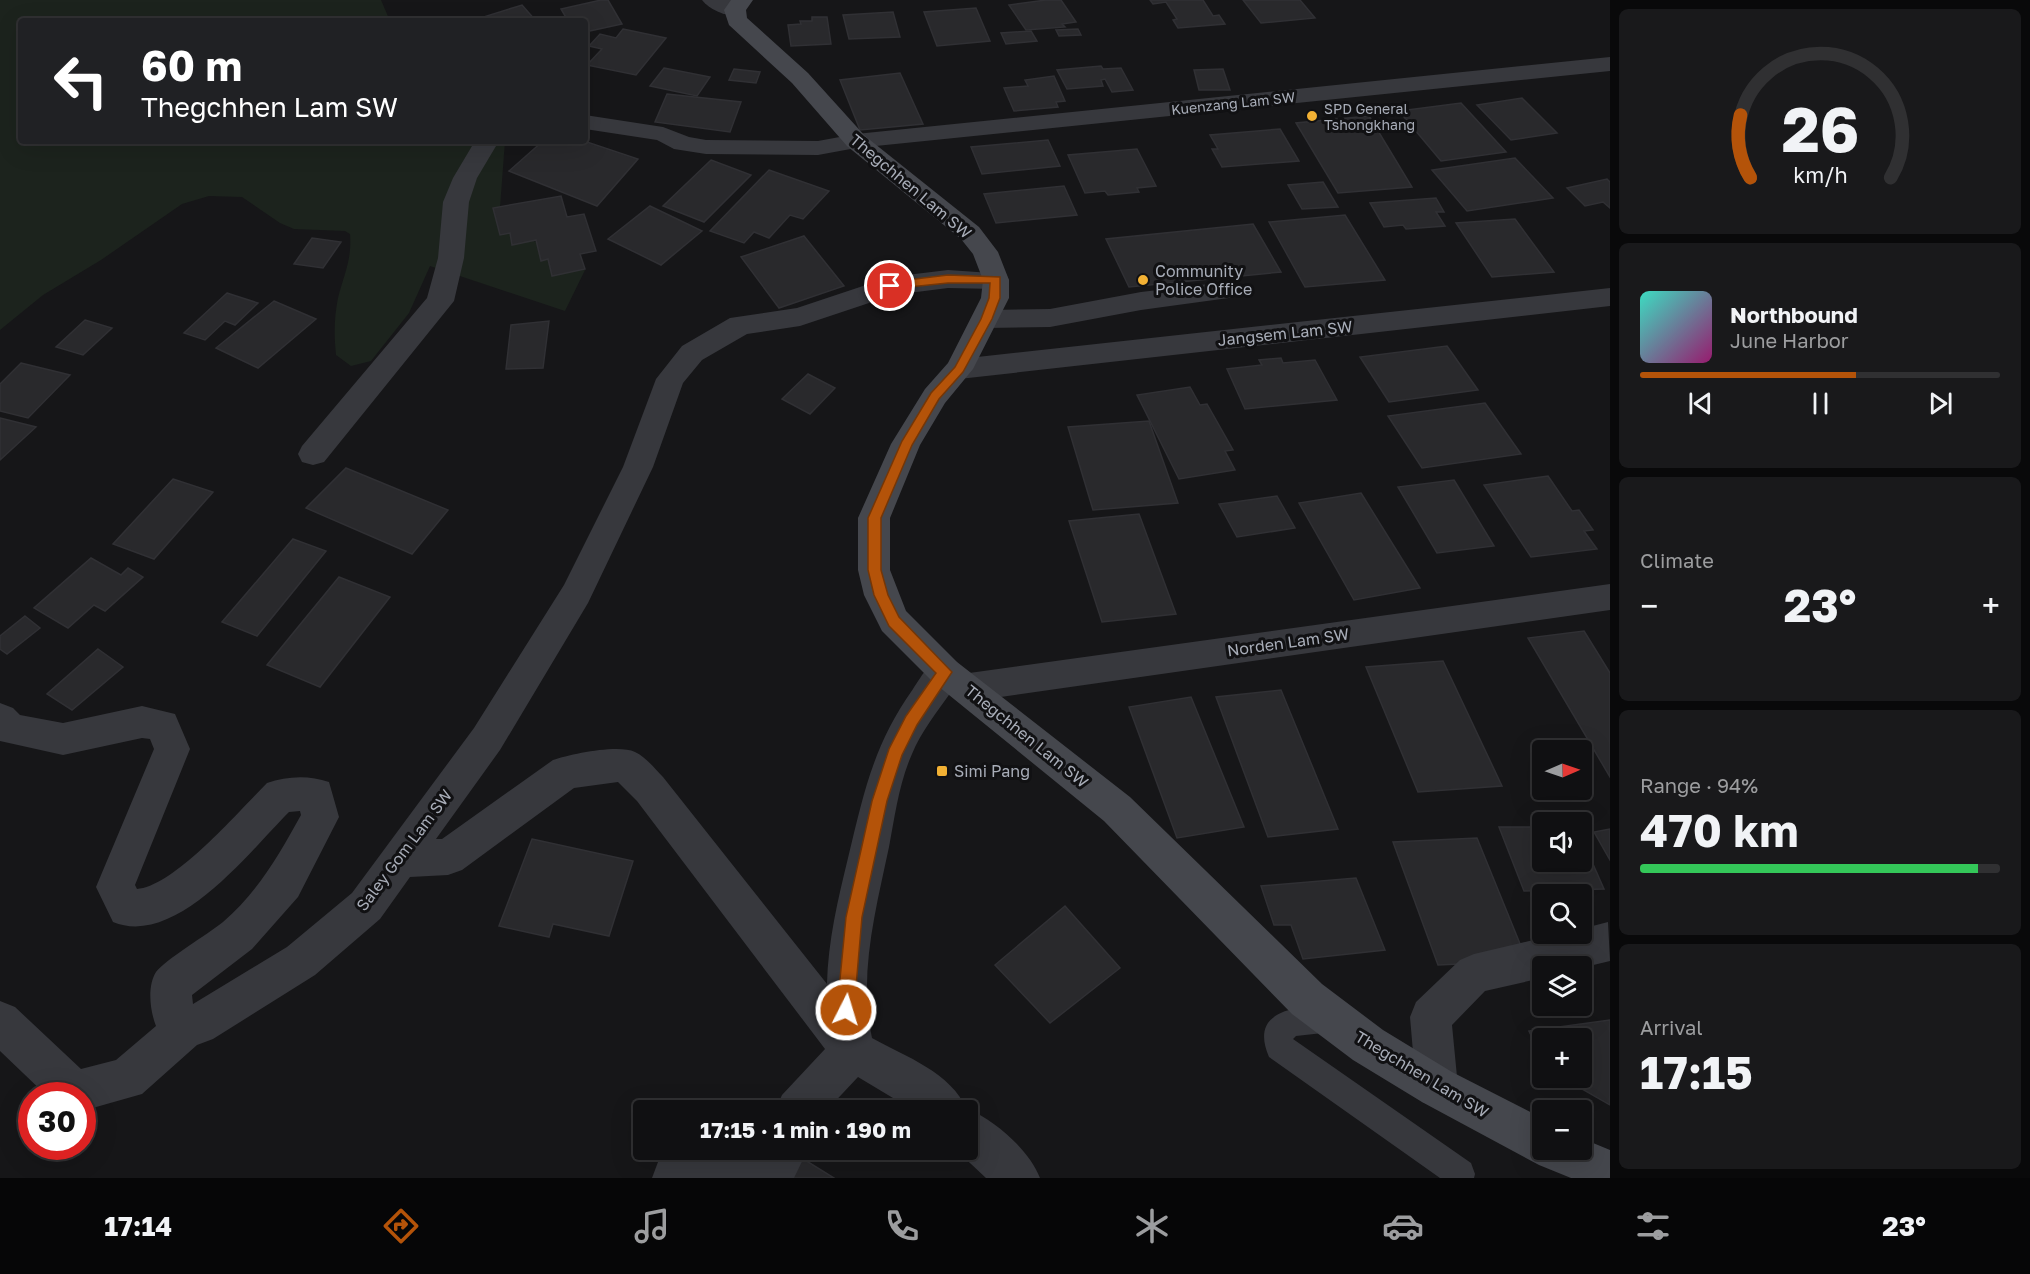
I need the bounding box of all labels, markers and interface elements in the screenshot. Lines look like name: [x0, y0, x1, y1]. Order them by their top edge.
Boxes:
text: 60 m: [141, 40, 242, 90]
icon: left: [42, 42, 120, 120]
street label: Kuenzang Lam SW: [1170, 88, 1296, 118]
text: Thegchhen Lam SW: [141, 91, 398, 123]
text: 26: [1781, 92, 1859, 167]
place label: SPD General Tshongkhang: [1324, 100, 1415, 133]
marker: SPD General Tshongkhang: [1305, 109, 1319, 123]
street label: Thegchhen Lam SW: [846, 129, 976, 243]
text: km/h: [1793, 163, 1847, 189]
pin: [864, 260, 915, 311]
place label: Community Police Office: [1155, 261, 1252, 299]
icon: arrive: [873, 269, 906, 302]
marker: Community Police Office: [1136, 273, 1150, 287]
text: Northbound: [1730, 301, 1858, 328]
street label: Jangsem Lam SW: [1217, 316, 1353, 350]
text: June Harbor: [1730, 328, 1849, 352]
icon: previous: [1684, 387, 1717, 420]
icon: pause: [1804, 387, 1837, 420]
icon: next: [1924, 387, 1957, 420]
text: Climate: [1640, 548, 1714, 572]
text: 23°: [1784, 578, 1856, 632]
text: −: [1640, 586, 1658, 625]
text: +: [1982, 586, 2000, 625]
street label: Norden Lam SW: [1226, 624, 1350, 660]
street label: Thegchhen Lam SW: [962, 680, 1092, 792]
north arrow: [1532, 740, 1592, 800]
map controls: [1532, 740, 1592, 1160]
place label: Simi Pang: [954, 761, 1030, 781]
marker: Simi Pang: [935, 764, 949, 778]
text: Range · 94%: [1640, 773, 1758, 797]
street label: Saley Gom Lam SW: [352, 785, 456, 915]
text: 470 km: [1640, 803, 1799, 857]
button: sound: [1532, 812, 1592, 872]
button: search: [1532, 884, 1592, 944]
button: layers: [1532, 956, 1592, 1016]
position arrow: [814, 978, 878, 1042]
text: Arrival: [1640, 1015, 1703, 1039]
street label: Thegchhen Lam SW: [1352, 1026, 1492, 1122]
button: +: [1532, 1028, 1592, 1088]
text: 17:15: [1640, 1045, 1753, 1099]
speed limit sign: 30: [18, 1082, 96, 1160]
button: −: [1532, 1100, 1592, 1160]
text: 17:15 · 1 min · 190 m: [700, 1116, 911, 1143]
icon: directions: [380, 1205, 422, 1247]
icon: music: [631, 1205, 673, 1247]
icon: phone: [881, 1205, 923, 1247]
icon: climate: [1131, 1205, 1173, 1247]
icon: car: [1382, 1205, 1424, 1247]
icon: filters: [1632, 1205, 1674, 1247]
text: 17:14: [104, 1210, 172, 1242]
text: 23°: [1882, 1210, 1926, 1242]

